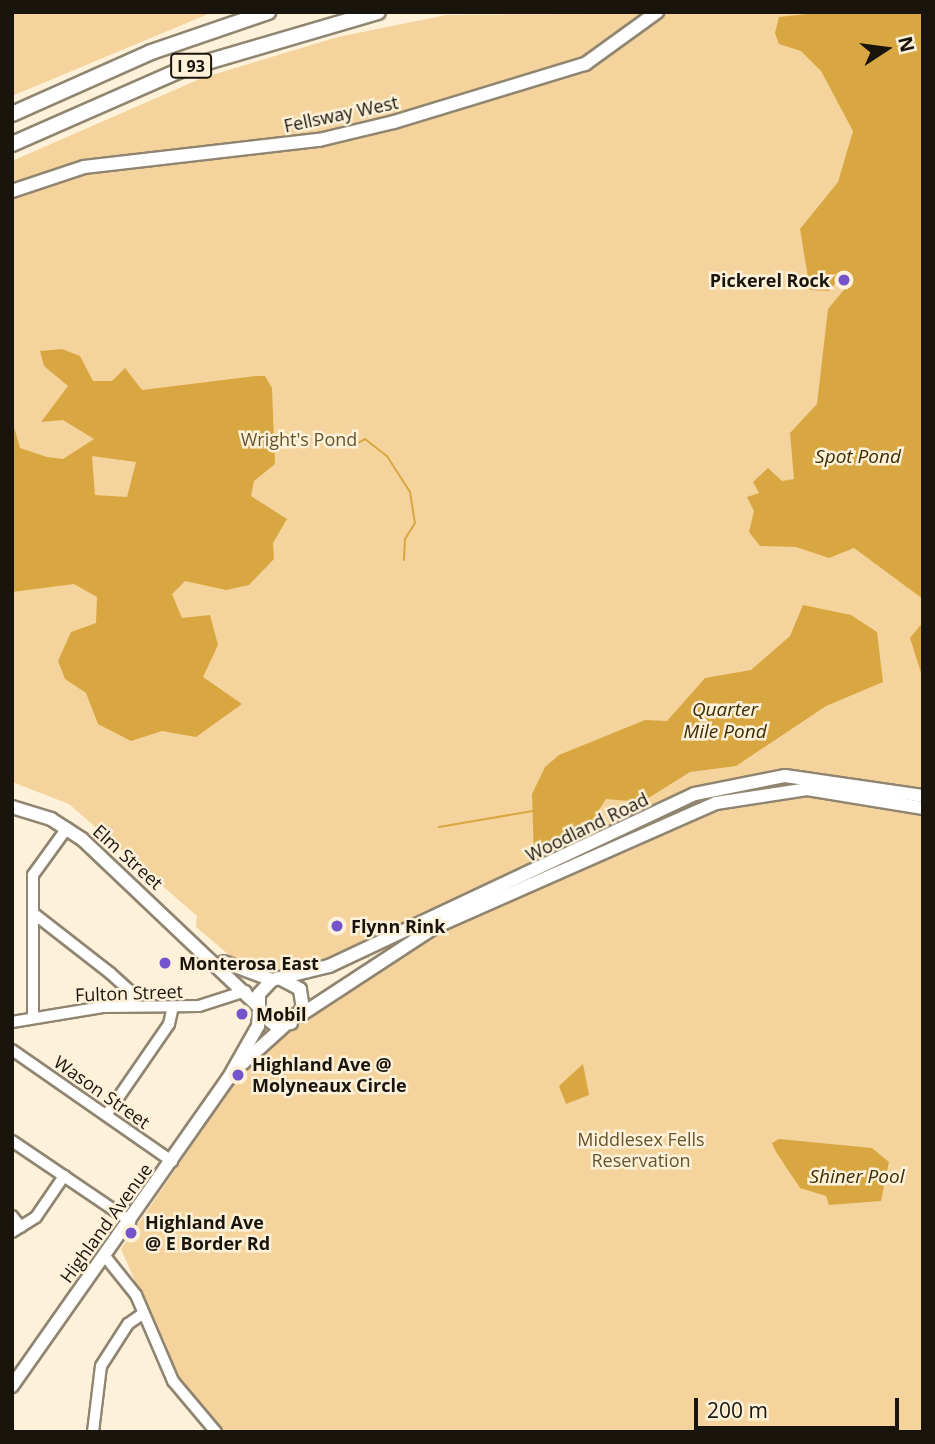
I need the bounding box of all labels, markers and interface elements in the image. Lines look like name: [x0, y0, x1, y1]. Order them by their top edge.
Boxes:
north arrow: [851, 14, 921, 84]
text: N: [892, 34, 921, 55]
road number: I 93: [170, 54, 212, 78]
street label: Fellsway West: [282, 91, 400, 137]
place label: Pickerel Rock: [710, 269, 830, 291]
marker: Pickerel Rock: [836, 272, 852, 288]
park label: Wright's Pond: [241, 428, 357, 450]
water label: Spot Pond: [815, 446, 901, 468]
water label: Quarter Mile Pond: [683, 699, 767, 743]
street label: Woodland Road: [522, 788, 652, 866]
street label: Elm Street: [89, 820, 167, 894]
place label: Flynn Rink: [351, 915, 445, 937]
marker: Flynn Rink: [329, 918, 345, 934]
place label: Monterosa East: [179, 952, 319, 974]
marker: Monterosa East: [157, 955, 173, 971]
street label: Fulton Street: [75, 980, 183, 1006]
place label: Mobil: [256, 1003, 306, 1025]
marker: Mobil: [234, 1006, 250, 1022]
street label: Wason Street: [50, 1051, 154, 1133]
place label: Highland Ave @ Molyneaux Circle: [252, 1054, 407, 1096]
marker: Highland Ave @ Molyneaux Circle: [230, 1067, 246, 1083]
park label: Middlesex Fells Reservation: [577, 1129, 705, 1172]
street label: Highland Avenue: [55, 1159, 157, 1287]
water label: Shiner Pool: [809, 1166, 905, 1188]
place label: Highland Ave @ E Border Rd: [145, 1212, 270, 1254]
marker: Highland Ave @ E Border Rd: [123, 1225, 139, 1241]
scale bar: [697, 1384, 902, 1428]
text: 200 m: [707, 1396, 768, 1424]

